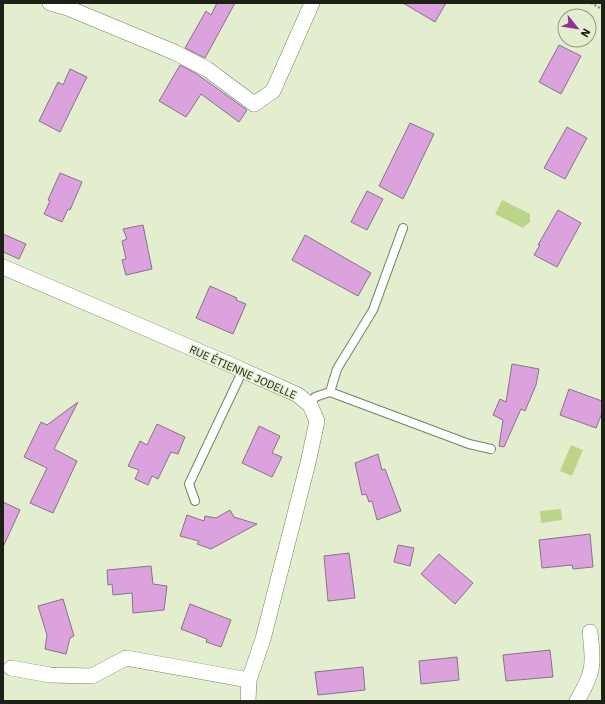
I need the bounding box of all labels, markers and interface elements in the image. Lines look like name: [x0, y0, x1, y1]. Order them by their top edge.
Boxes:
north arrow: [557, 8, 597, 48]
text: N: [578, 26, 594, 40]
street label: RUE ÉTIENNE JODELLE: [187, 342, 299, 402]

